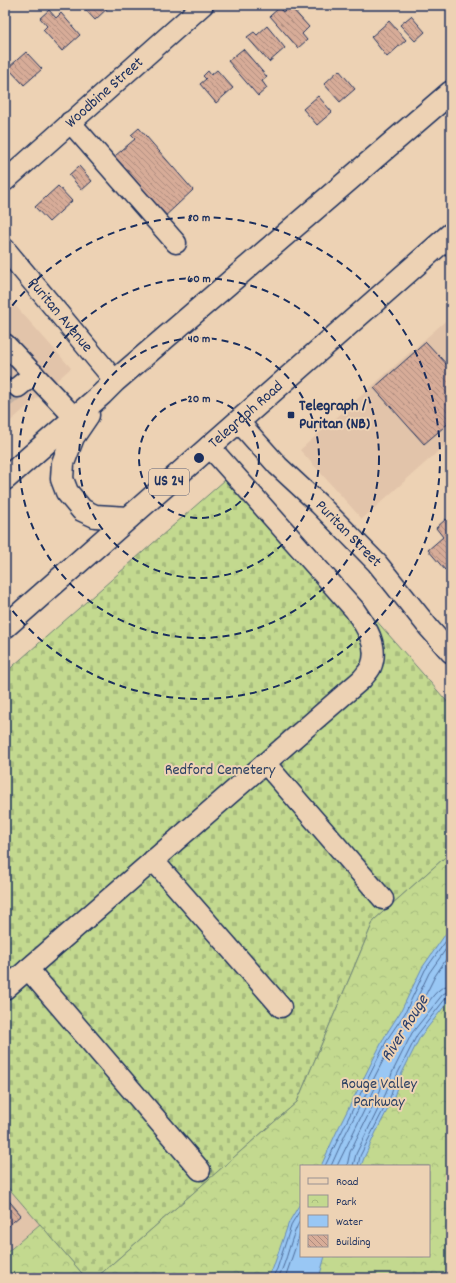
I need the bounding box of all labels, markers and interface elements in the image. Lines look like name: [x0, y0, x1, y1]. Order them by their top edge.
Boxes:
street label: Woodbine Street: [60, 51, 149, 134]
text: 80 m: [188, 210, 210, 227]
text: 60 m: [187, 271, 211, 288]
street label: Puritan Avenue: [22, 273, 98, 358]
text: 40 m: [188, 331, 210, 348]
street label: Telegraph Road: [203, 375, 288, 454]
text: 20 m: [188, 391, 210, 408]
place label: Telegraph / Puritan (NB): [299, 395, 370, 436]
marker: Telegraph / Puritan (NB): [286, 410, 296, 420]
centre of rings: [192, 451, 206, 465]
road number: US 24: [149, 469, 189, 495]
street label: Puritan Street: [310, 495, 387, 573]
park label: Redford Cemetery: [165, 759, 276, 782]
water label: River Rouge: [376, 990, 437, 1067]
park label: Rouge Valley Parkway: [341, 1073, 417, 1114]
legend: [300, 1165, 430, 1257]
text: Road: [336, 1174, 358, 1191]
text: Park: [336, 1194, 357, 1211]
text: Water: [336, 1214, 363, 1231]
text: Building: [336, 1234, 371, 1251]

